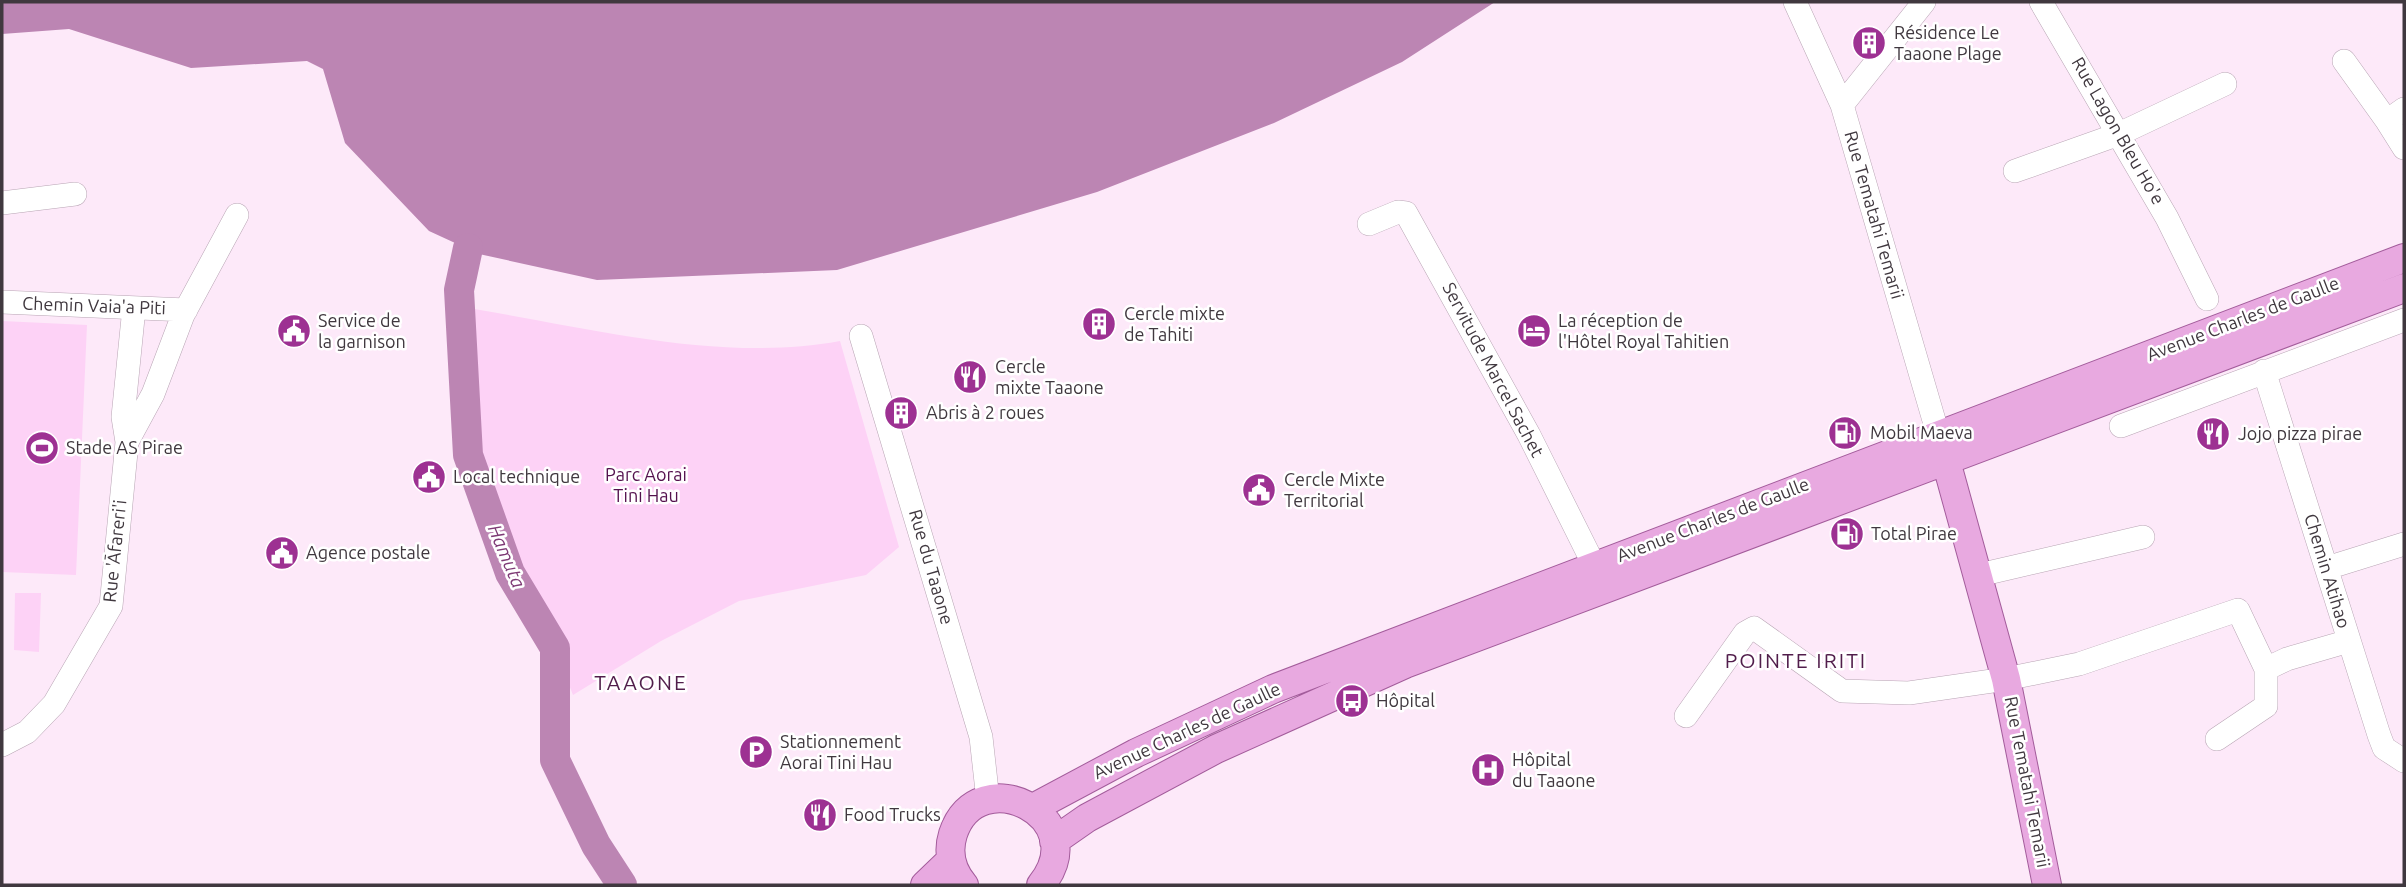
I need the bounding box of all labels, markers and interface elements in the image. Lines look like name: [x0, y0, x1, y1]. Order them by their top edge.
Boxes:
place label: Résidence Le Taaone Plage: [1894, 22, 2002, 63]
building icon: Résidence Le Taaone Plage: [1850, 24, 1888, 62]
street label: Rue Lagon Bleu Ho'e: [2069, 53, 2169, 208]
street label: Rue Tematahi Temarii: [1841, 128, 1909, 301]
street label: Avenue Charles de Gaulle: [2144, 272, 2342, 364]
street label: Servitude Marcel Sachet: [1439, 279, 1548, 460]
street label: Chemin Vaia'a Piti: [22, 293, 166, 317]
place label: Cercle mixte de Tahiti: [1124, 303, 1225, 344]
building icon: Cercle mixte de Tahiti: [1080, 305, 1118, 343]
place label: Service de la garnison: [318, 310, 406, 351]
place label: La réception de l'Hôtel Royal Tahitien: [1558, 310, 1729, 351]
public building icon: Service de la garnison: [275, 312, 313, 350]
hotel icon: La réception de l'Hôtel Royal Tahitien: [1515, 312, 1553, 350]
place label: Cercle mixte Taaone: [995, 356, 1104, 397]
restaurant icon: Cercle mixte Taaone: [951, 358, 989, 396]
building icon: Abris à 2 roues: [882, 394, 920, 432]
place label: Abris à 2 roues: [926, 402, 1045, 422]
fuel station icon: Mobil Maeva: [1826, 414, 1864, 452]
restaurant icon: Jojo pizza pirae: [2194, 415, 2232, 453]
place label: Mobil Maeva: [1870, 422, 1973, 442]
place label: Jojo pizza pirae: [2238, 423, 2362, 443]
sports icon: Stade AS Pirae: [23, 429, 61, 467]
place label: Stade AS Pirae: [66, 437, 183, 457]
public building icon: Local technique: [410, 458, 448, 496]
park label: Parc Aorai Tini Hau: [605, 464, 687, 505]
place label: Local technique: [453, 466, 580, 486]
place label: Cercle Mixte Territorial: [1284, 469, 1385, 510]
public building icon: Cercle Mixte Territorial: [1240, 471, 1278, 509]
street label: Avenue Charles de Gaulle: [1614, 473, 1812, 565]
street label: Rue 'Āfareri'i: [99, 499, 129, 603]
street label: Rue du Taaone: [906, 507, 958, 627]
street label: Chemin Atihao: [2301, 511, 2355, 630]
fuel station icon: Total Pirae: [1828, 515, 1866, 553]
water label: Hamuta: [484, 521, 530, 591]
place label: Total Pirae: [1871, 523, 1957, 543]
public building icon: Agence postale: [263, 534, 301, 572]
place label: Agence postale: [306, 542, 430, 562]
district label: POINTE IRITI: [1725, 648, 1867, 672]
district label: TAAONE: [594, 670, 688, 694]
street label: Avenue Charles de Gaulle: [1090, 678, 1283, 782]
bus stop icon: Hôpital: [1333, 682, 1371, 720]
place label: Hôpital: [1376, 690, 1435, 710]
street label: Rue Tematahi Temarii: [2002, 695, 2054, 869]
place label: Stationnement Aorai Tini Hau: [780, 731, 901, 772]
parking icon: Stationnement Aorai Tini Hau: [737, 733, 775, 771]
place label: Hôpital du Taaone: [1512, 749, 1595, 790]
hospital icon: Hôpital du Taaone: [1469, 751, 1507, 789]
restaurant icon: Food Trucks: [801, 796, 839, 834]
place label: Food Trucks: [844, 804, 941, 824]

